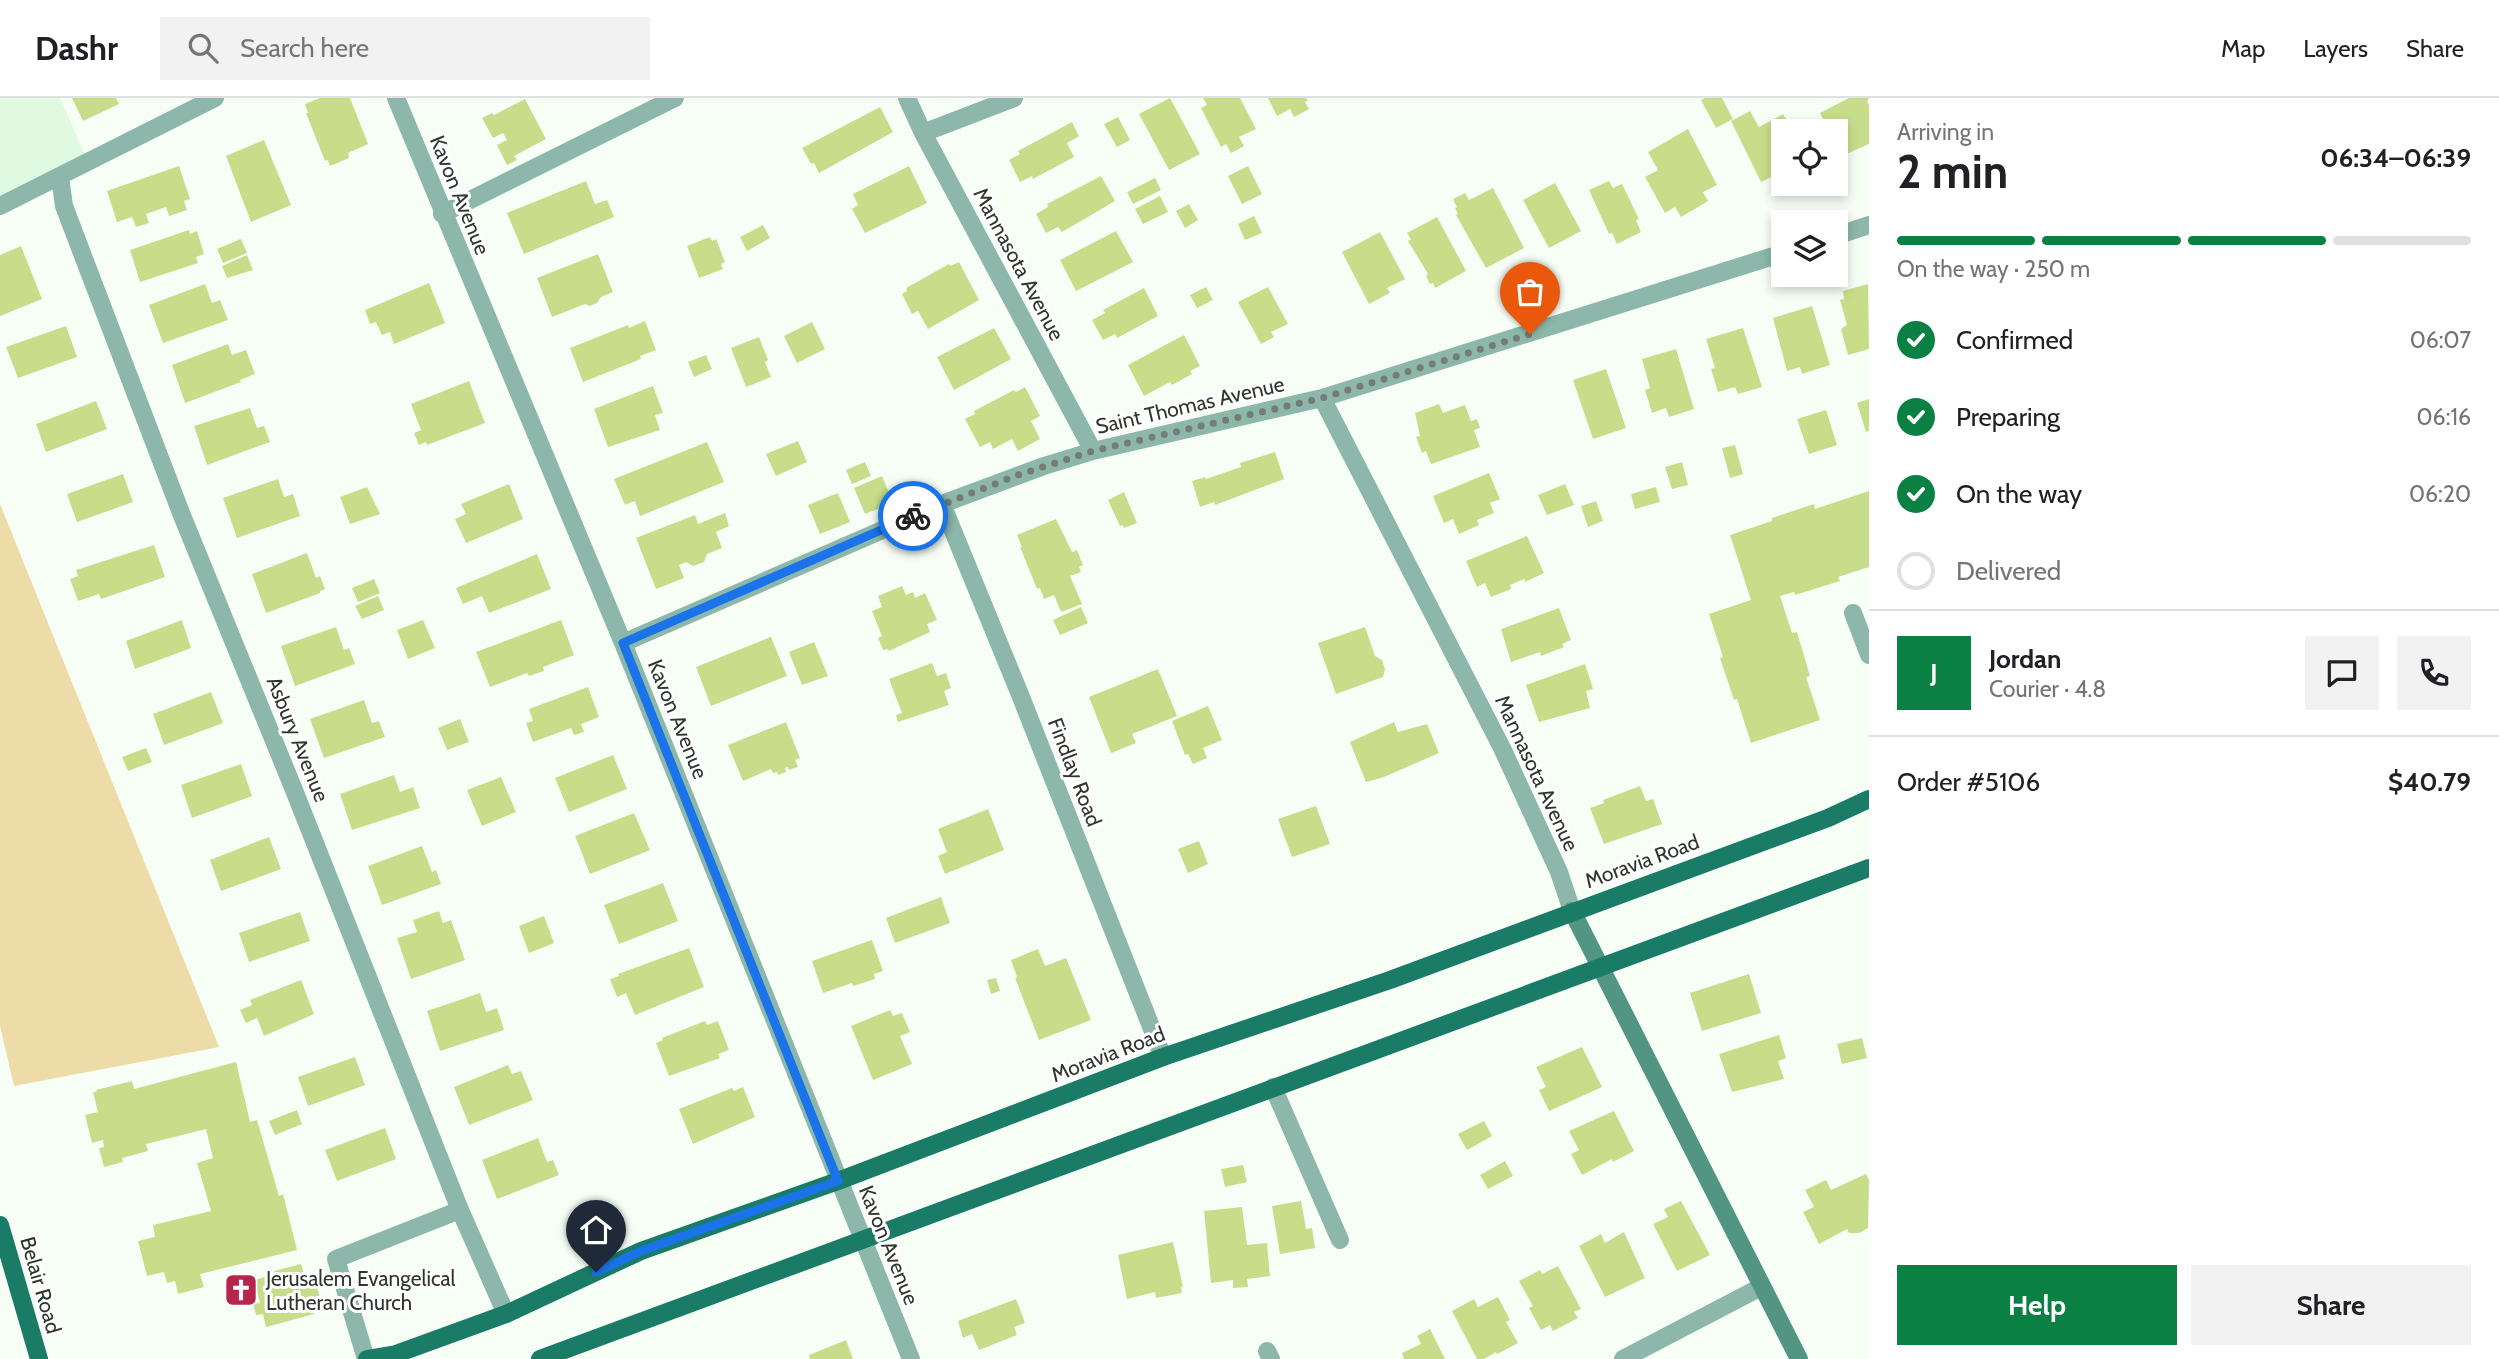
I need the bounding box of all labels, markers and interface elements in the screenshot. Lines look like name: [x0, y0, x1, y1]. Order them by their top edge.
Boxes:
search box: [160, 17, 650, 80]
text: Dashr: [35, 28, 118, 68]
icon: search: [184, 29, 222, 67]
text: Search here: [240, 32, 369, 64]
text: Map: [2221, 34, 2265, 63]
text: Layers: [2303, 34, 2368, 63]
text: Share: [2406, 34, 2464, 63]
text: Arriving in: [1897, 118, 1994, 146]
map controls: [1771, 119, 1848, 287]
button: locate: [1771, 119, 1848, 196]
street label: Kavon Avenue: [425, 132, 495, 258]
text: 06:34–06:39: [2320, 142, 2471, 174]
text: 2 min: [1897, 144, 2008, 200]
street label: Mannasota Avenue: [968, 183, 1070, 345]
button: layers: [1771, 210, 1848, 287]
text: On the way · 250 m: [1897, 255, 2090, 283]
pin: [1500, 262, 1560, 334]
icon: bag: [1511, 273, 1549, 311]
icon: check: [1897, 321, 1935, 359]
text: Confirmed: [1956, 324, 2073, 356]
text: 06:07: [2410, 326, 2471, 354]
street label: Saint Thomas Avenue: [1093, 371, 1287, 439]
icon: check: [1897, 398, 1935, 436]
text: Preparing: [1956, 401, 2060, 433]
text: 06:16: [2417, 403, 2471, 431]
icon: check: [1897, 475, 1935, 513]
text: On the way: [1956, 478, 2082, 510]
text: 06:20: [2409, 480, 2471, 508]
courier: [878, 481, 948, 551]
icon: bike: [894, 497, 932, 535]
text: Delivered: [1956, 555, 2061, 587]
button: chat: [2305, 636, 2379, 710]
button: phone: [2397, 636, 2471, 710]
text: Jordan: [1989, 643, 2061, 675]
street label: Kavon Avenue: [643, 656, 713, 782]
text: J: [1930, 657, 1938, 689]
street label: Asbury Avenue: [262, 673, 335, 805]
text: Courier · 4.8: [1989, 675, 2106, 703]
street label: Mannasota Avenue: [1490, 691, 1584, 855]
street label: Findlay Road: [1043, 714, 1107, 830]
text: Order #5106: [1897, 766, 2040, 798]
text: $40.79: [2388, 766, 2471, 798]
street label: Moravia Road: [1581, 829, 1703, 893]
street label: Moravia Road: [1048, 1021, 1168, 1087]
street label: Kavon Avenue: [854, 1182, 924, 1308]
pin: [566, 1200, 626, 1272]
icon: home: [577, 1211, 615, 1249]
street label: Belair Road: [15, 1234, 67, 1336]
button: Help: [1897, 1265, 2177, 1345]
button: Share: [2191, 1265, 2471, 1345]
place label: Jerusalem Evangelical Lutheran Church: [265, 1266, 456, 1315]
church icon: Jerusalem Evangelical Lutheran Church: [222, 1271, 260, 1309]

